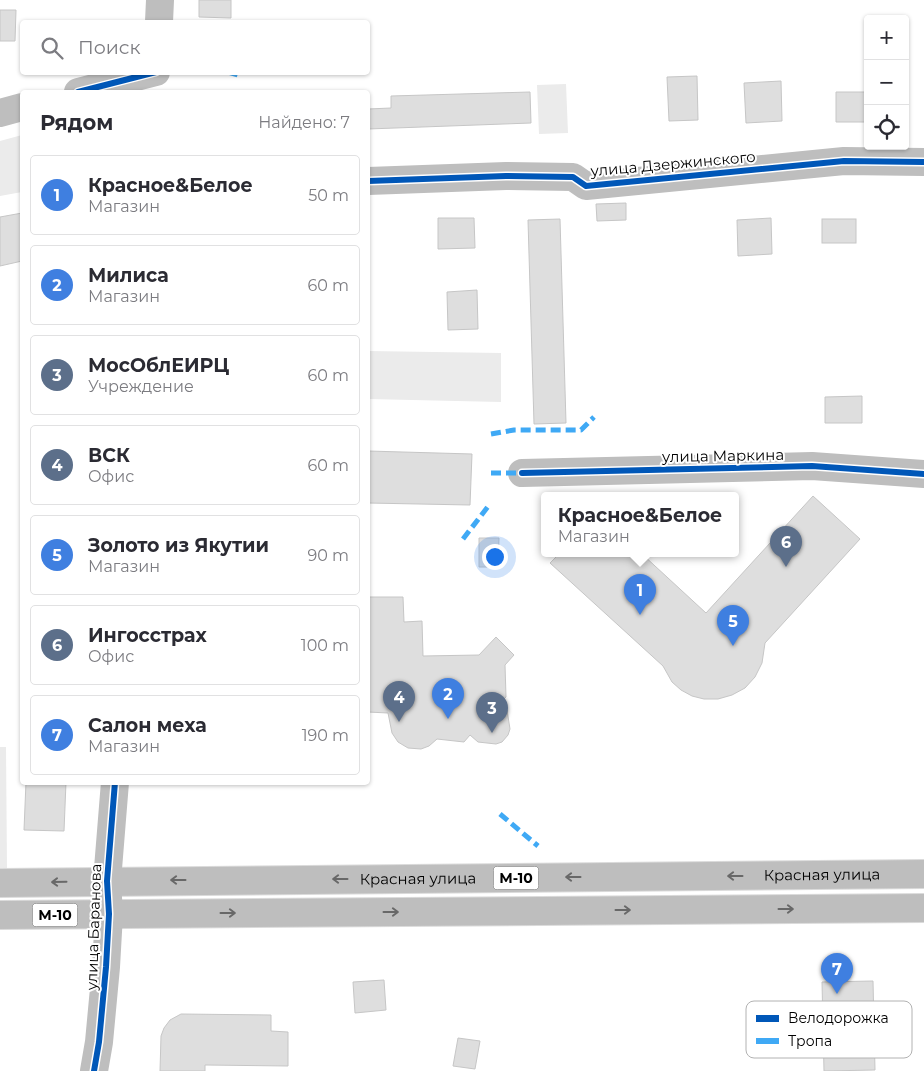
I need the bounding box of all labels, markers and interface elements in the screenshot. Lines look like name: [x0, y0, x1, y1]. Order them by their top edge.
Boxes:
map controls: [864, 15, 909, 150]
button: +: [864, 15, 909, 60]
search box: [20, 20, 370, 75]
icon: search: [38, 34, 66, 62]
text: Поиск: [78, 36, 141, 59]
button: −: [864, 60, 909, 105]
button: locate: [864, 105, 909, 150]
text: Рядом: [40, 110, 113, 135]
text: Найдено: 7: [258, 113, 350, 132]
street label: улица Дзержинского: [589, 147, 756, 180]
text: Красное&Белое: [88, 174, 253, 197]
text: 1: [54, 186, 60, 205]
text: 50 m: [308, 186, 349, 205]
text: Магазин: [88, 197, 160, 216]
text: Милиса: [88, 264, 169, 287]
text: 2: [52, 276, 62, 295]
text: 60 m: [307, 276, 349, 295]
text: Магазин: [88, 287, 160, 306]
text: МосОблЕИРЦ: [88, 354, 229, 377]
text: 3: [52, 366, 62, 385]
text: 60 m: [307, 366, 349, 385]
text: Учреждение: [88, 377, 194, 396]
text: ВСК: [88, 444, 130, 467]
street label: улица Маркина: [661, 445, 784, 466]
text: 4: [51, 456, 63, 475]
text: 60 m: [307, 456, 349, 475]
text: Офис: [88, 467, 134, 486]
popup: [541, 492, 739, 557]
text: Красное&Белое: [558, 504, 722, 527]
pin: 6: [770, 526, 802, 567]
text: Магазин: [558, 527, 630, 546]
text: Золото из Якутии: [88, 534, 269, 557]
your location: [482, 544, 508, 570]
text: 5: [52, 546, 62, 565]
text: 90 m: [307, 546, 349, 565]
text: Магазин: [88, 557, 160, 576]
pin: 1: [624, 574, 656, 615]
pin: 5: [717, 605, 749, 646]
text: Ингосстрах: [88, 624, 207, 647]
text: 6: [52, 636, 62, 655]
text: 100 m: [301, 636, 349, 655]
text: Офис: [88, 647, 134, 666]
pin: 2: [432, 678, 464, 719]
pin: 4: [383, 681, 415, 722]
pin: 3: [476, 692, 508, 733]
text: Салон меха: [88, 714, 207, 737]
text: 7: [52, 726, 62, 745]
text: 190 m: [302, 726, 349, 745]
text: Магазин: [88, 737, 160, 756]
street label: улица Баранова: [82, 863, 105, 992]
street label: Красная улица: [764, 864, 880, 885]
road number: М-10: [494, 866, 538, 890]
street label: Красная улица: [360, 868, 476, 888]
one-way arrow: [728, 871, 744, 881]
one-way arrow: [565, 872, 582, 882]
one-way arrow: [333, 874, 349, 884]
one-way arrow: [170, 875, 186, 885]
one-way arrow: [51, 877, 67, 887]
road number: М-10: [32, 904, 78, 926]
one-way arrow: [777, 904, 793, 914]
one-way arrow: [614, 905, 631, 915]
one-way arrow: [382, 907, 398, 917]
one-way arrow: [220, 908, 236, 918]
pin: 7: [821, 953, 853, 994]
legend: [746, 1001, 912, 1058]
text: Велодорожка: [788, 1009, 889, 1027]
text: Тропа: [788, 1032, 832, 1050]

